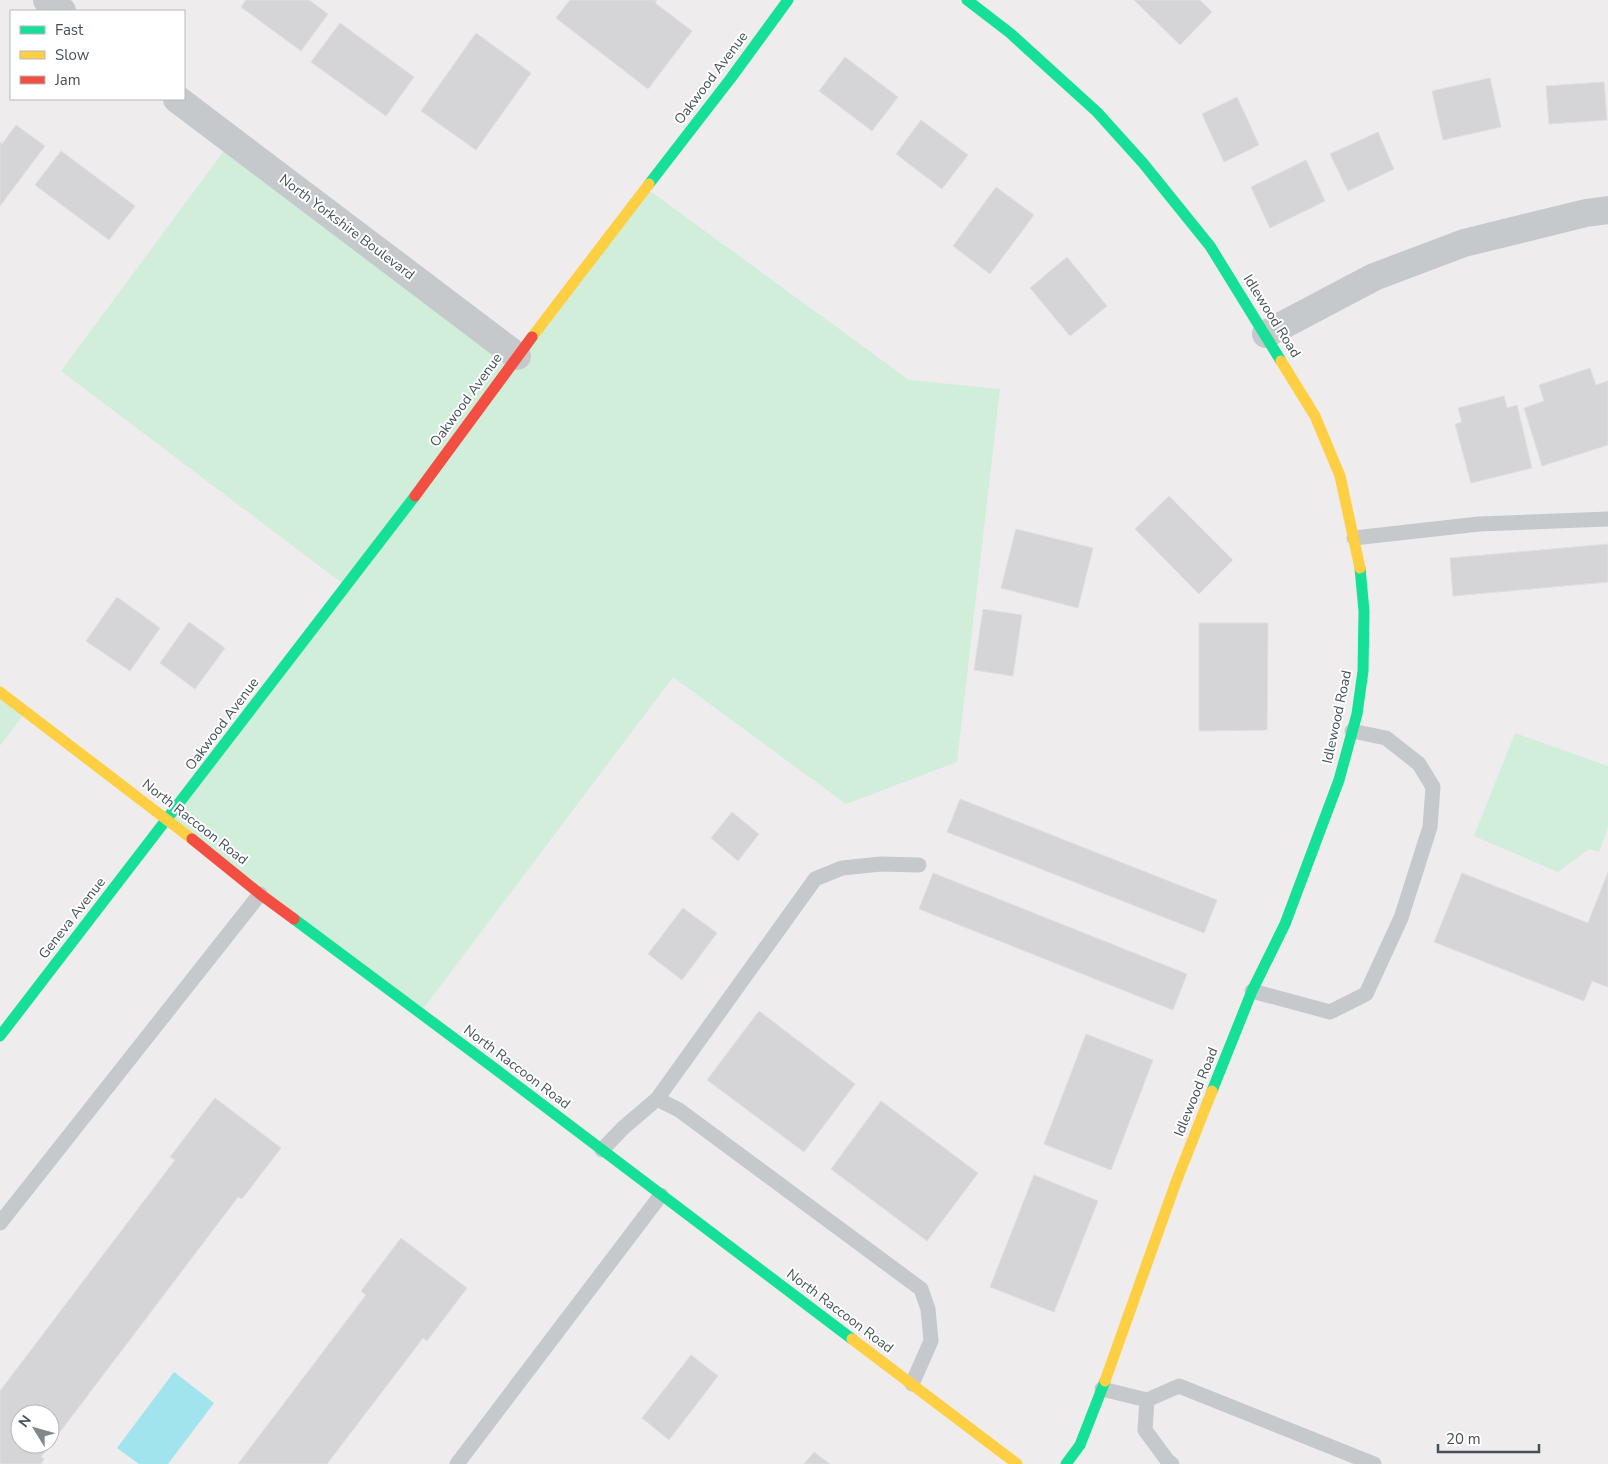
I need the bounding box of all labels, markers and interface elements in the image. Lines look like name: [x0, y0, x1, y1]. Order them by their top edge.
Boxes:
legend: [10, 10, 185, 100]
text: Fast: [55, 20, 84, 40]
street label: Oakwood Avenue: [670, 28, 752, 128]
text: Slow: [55, 45, 90, 65]
text: Jam: [54, 70, 81, 90]
street label: North Yorkshire Boulevard: [275, 170, 419, 284]
street label: Idlewood Road: [1239, 271, 1305, 361]
street label: Oakwood Avenue: [426, 349, 506, 451]
street label: Idlewood Road: [1318, 669, 1356, 765]
street label: Oakwood Avenue: [181, 674, 263, 774]
street label: North Raccoon Road: [138, 775, 252, 869]
street label: Geneva Avenue: [34, 873, 110, 963]
street label: North Raccoon Road: [460, 1021, 574, 1113]
street label: Idlewood Road: [1169, 1045, 1223, 1139]
street label: North Raccoon Road: [783, 1265, 897, 1357]
north arrow: [10, 1404, 60, 1454]
text: N: [14, 1412, 36, 1431]
scale bar: [1438, 1422, 1539, 1454]
text: 20 m: [1446, 1429, 1481, 1449]

